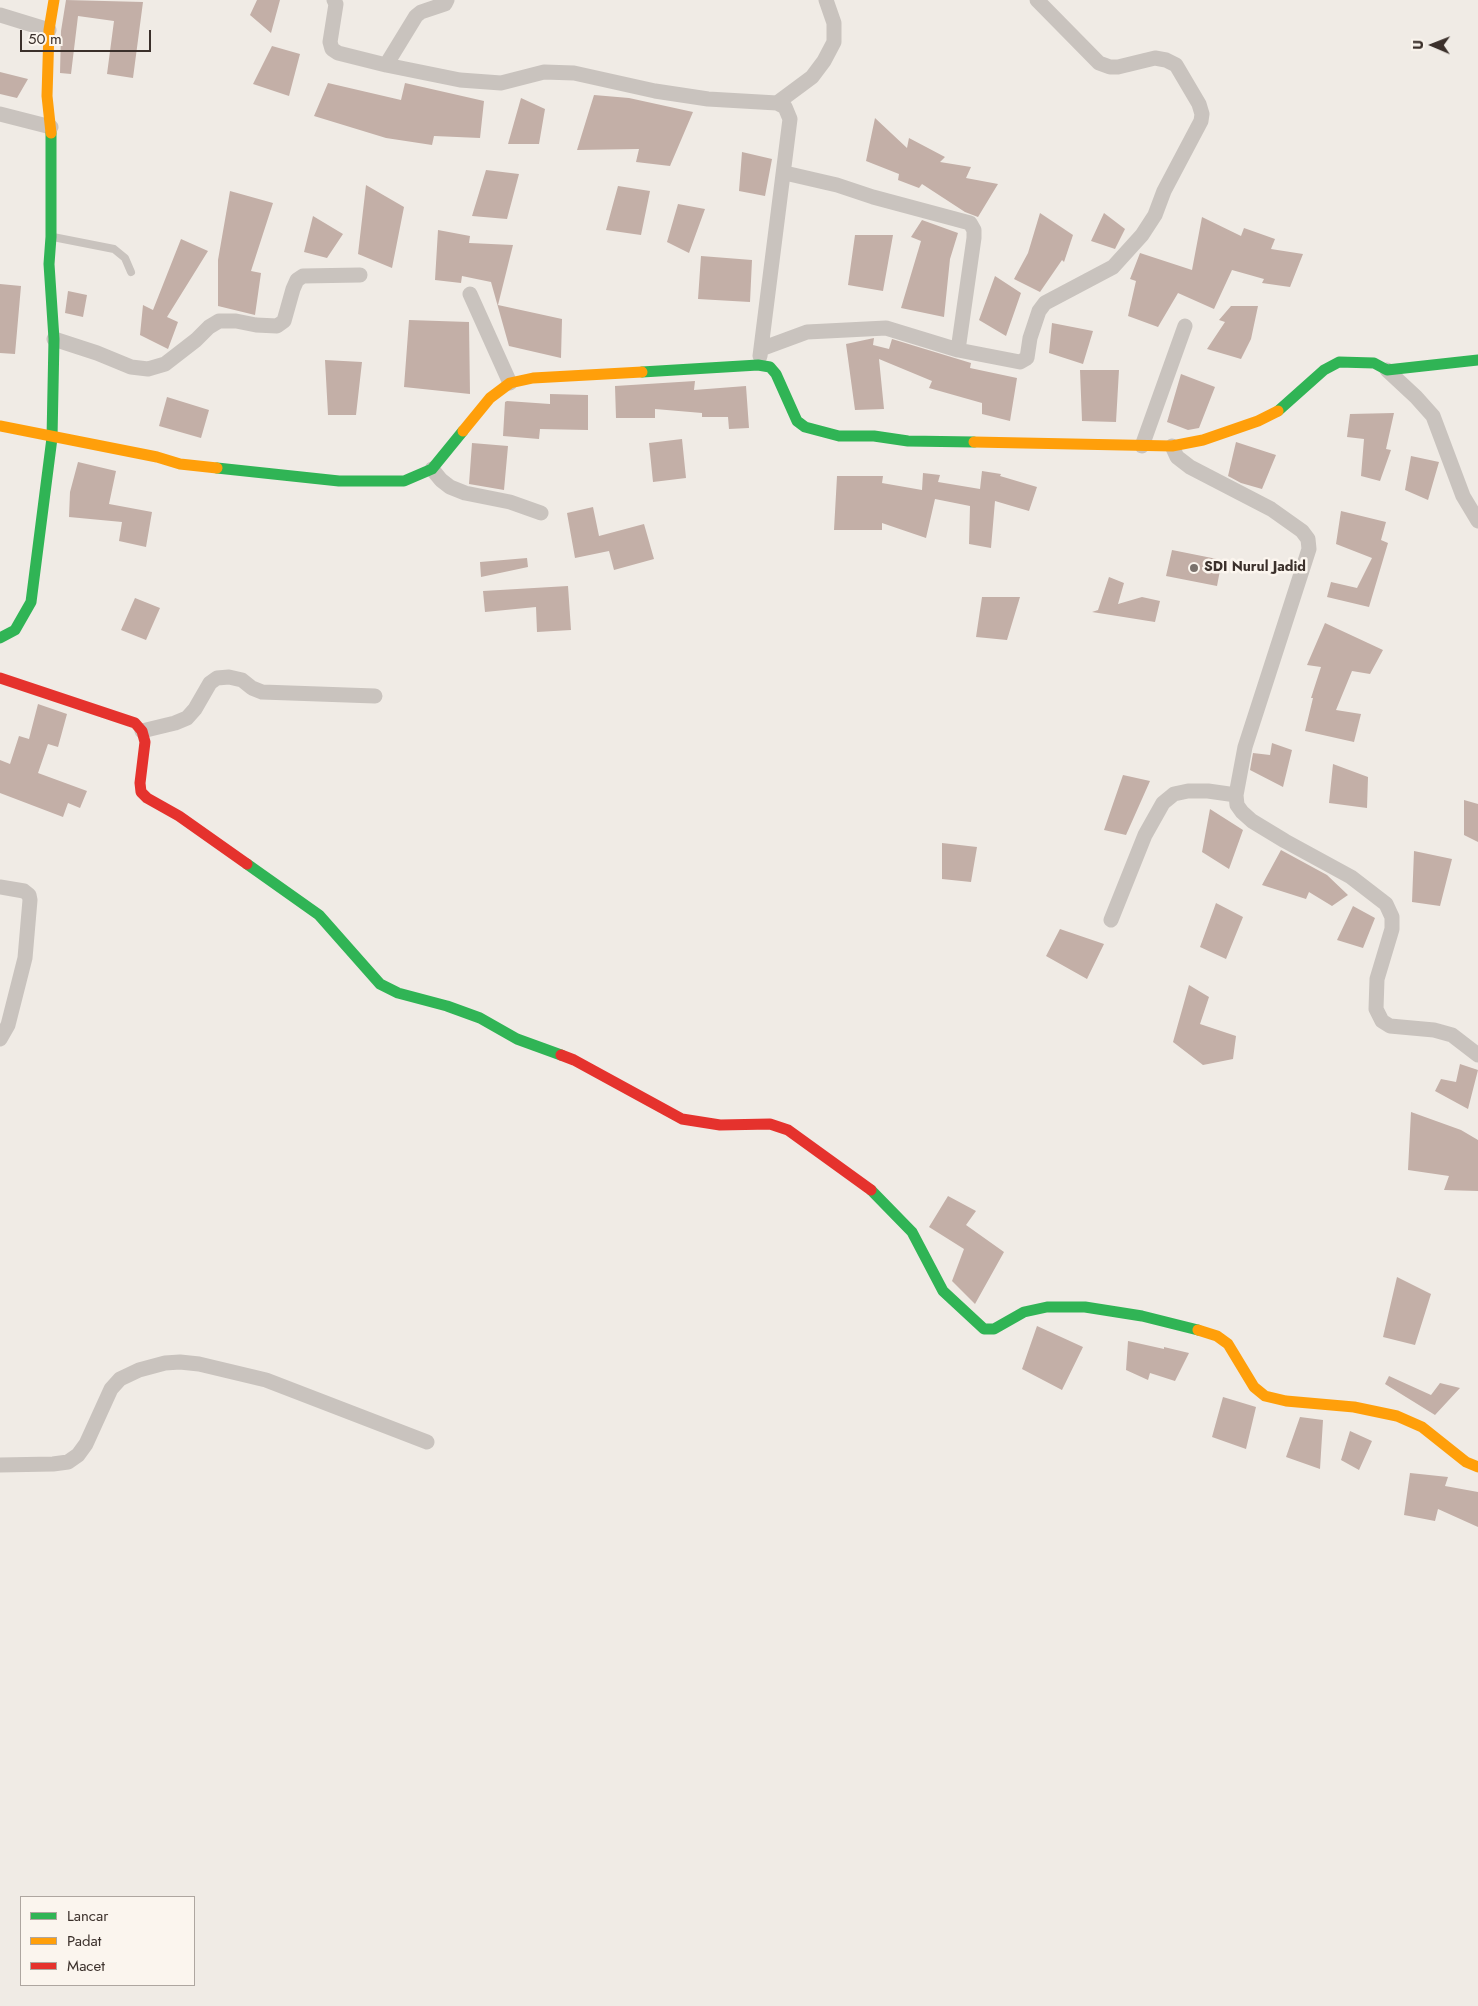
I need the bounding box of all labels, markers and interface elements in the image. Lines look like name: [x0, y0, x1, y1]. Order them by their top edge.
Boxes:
scale bar: [22, 20, 154, 52]
north arrow: [1408, 20, 1458, 70]
text: 50 m: [28, 28, 62, 50]
text: U: [1408, 40, 1428, 50]
place label: SDI Nurul Jadid: [1204, 560, 1306, 576]
marker: SDI Nurul Jadid: [1188, 562, 1200, 574]
legend: [20, 1896, 195, 1986]
text: Lancar: [67, 1905, 108, 1927]
text: Padat: [67, 1930, 101, 1952]
text: Macet: [67, 1955, 105, 1977]

